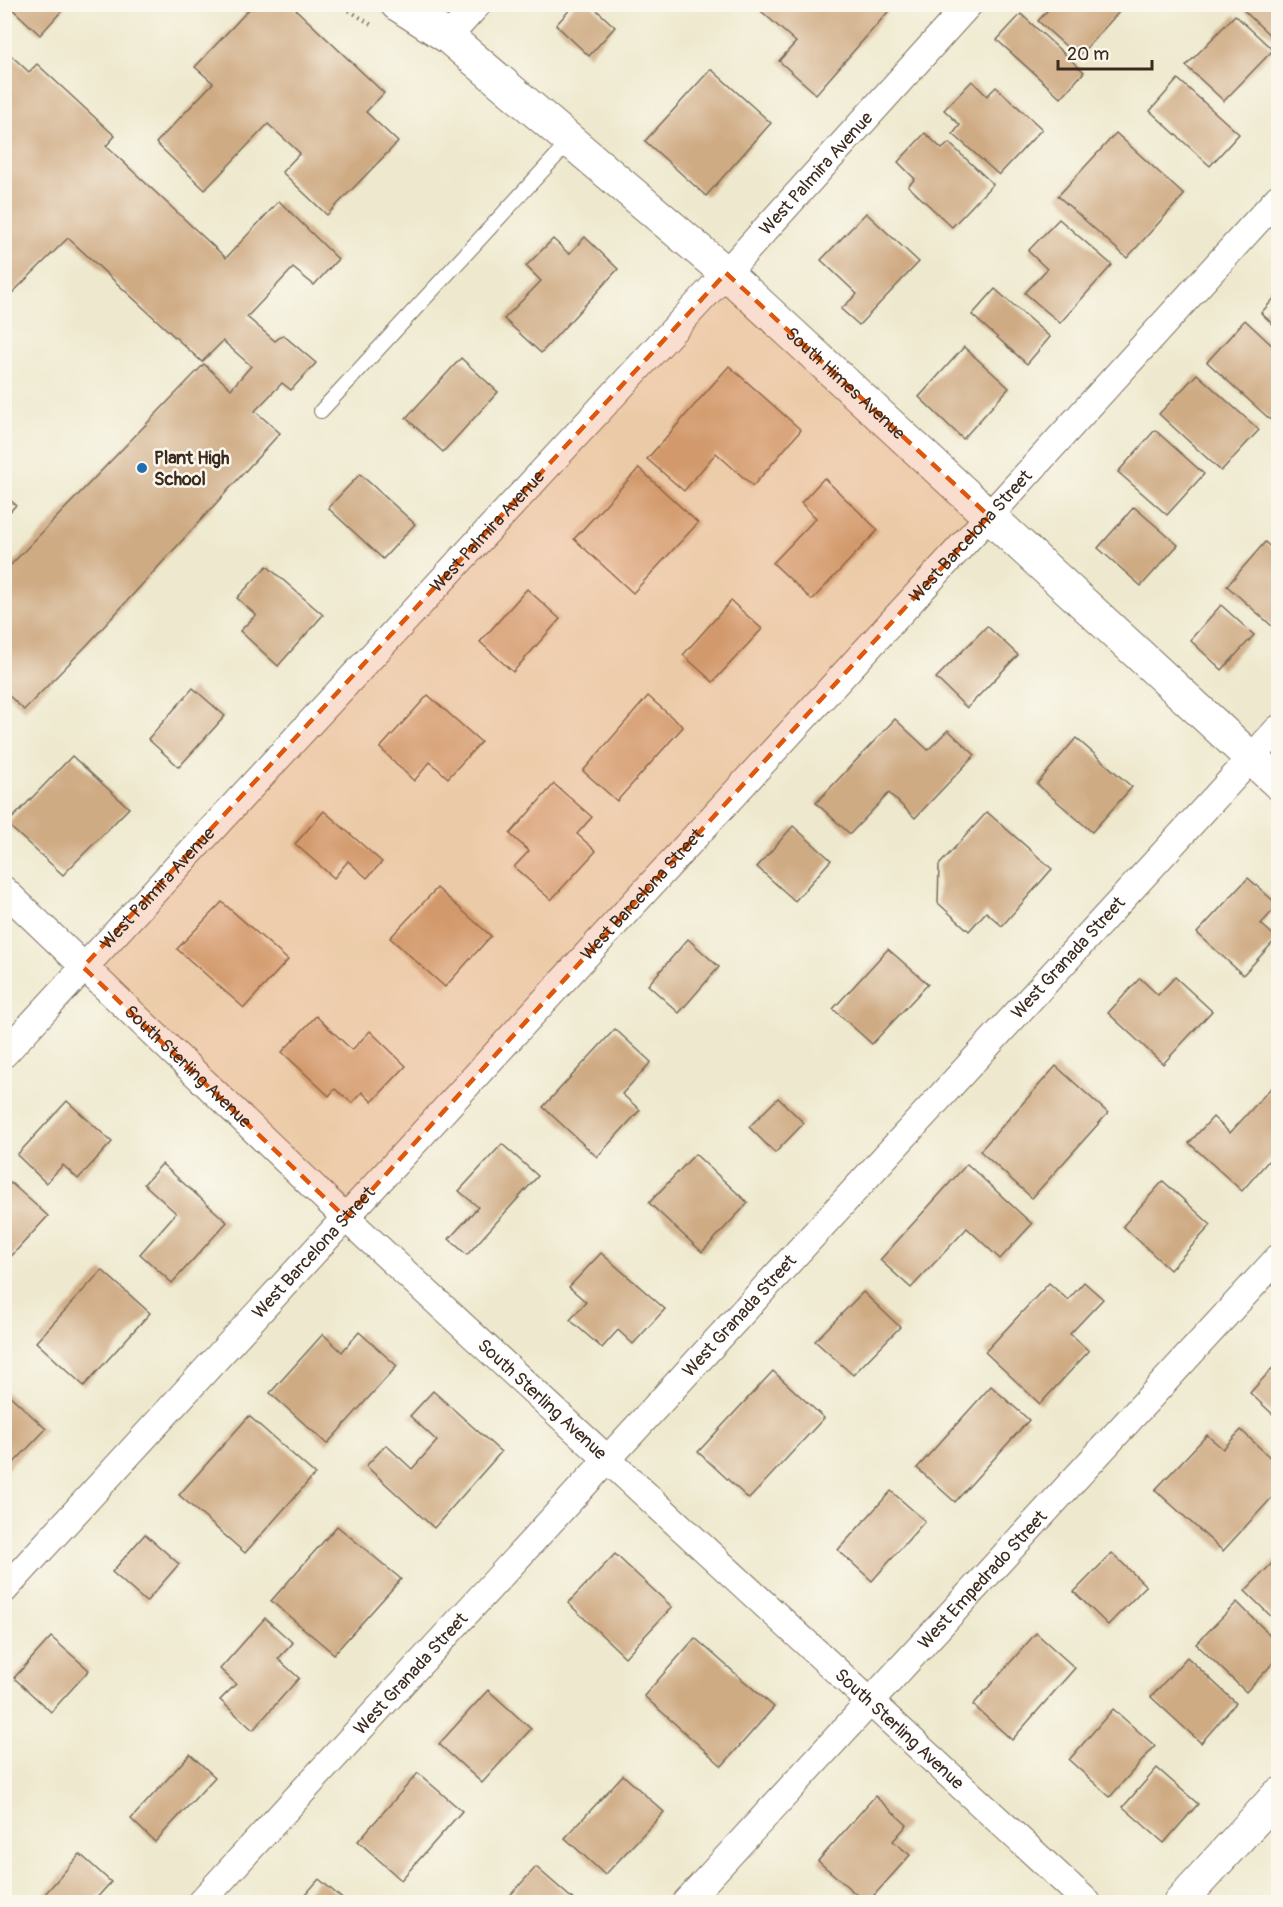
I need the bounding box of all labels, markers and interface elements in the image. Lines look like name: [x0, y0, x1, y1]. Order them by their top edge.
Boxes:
scale bar: [1058, 33, 1152, 71]
text: 20 m: [1067, 43, 1109, 66]
street label: West Palmira Avenue: [754, 107, 878, 240]
street label: South Himes Avenue: [781, 322, 910, 445]
place label: Plant High School: [154, 447, 230, 491]
marker: Plant High School: [135, 461, 149, 475]
street label: West Barcelona Street: [904, 464, 1037, 607]
street label: West Palmira Avenue: [425, 465, 550, 597]
street label: West Palmira Avenue: [95, 822, 220, 954]
street label: West Barcelona Street: [576, 823, 709, 965]
street label: West Granada Street: [1006, 891, 1131, 1024]
street label: South Sterling Avenue: [120, 1000, 257, 1133]
street label: West Barcelona Street: [247, 1181, 381, 1323]
street label: West Granada Street: [677, 1249, 802, 1382]
street label: South Sterling Avenue: [473, 1334, 612, 1465]
street label: West Empedrado Street: [913, 1505, 1053, 1654]
street label: West Granada Street: [349, 1607, 473, 1740]
street label: South Sterling Avenue: [830, 1663, 969, 1794]

